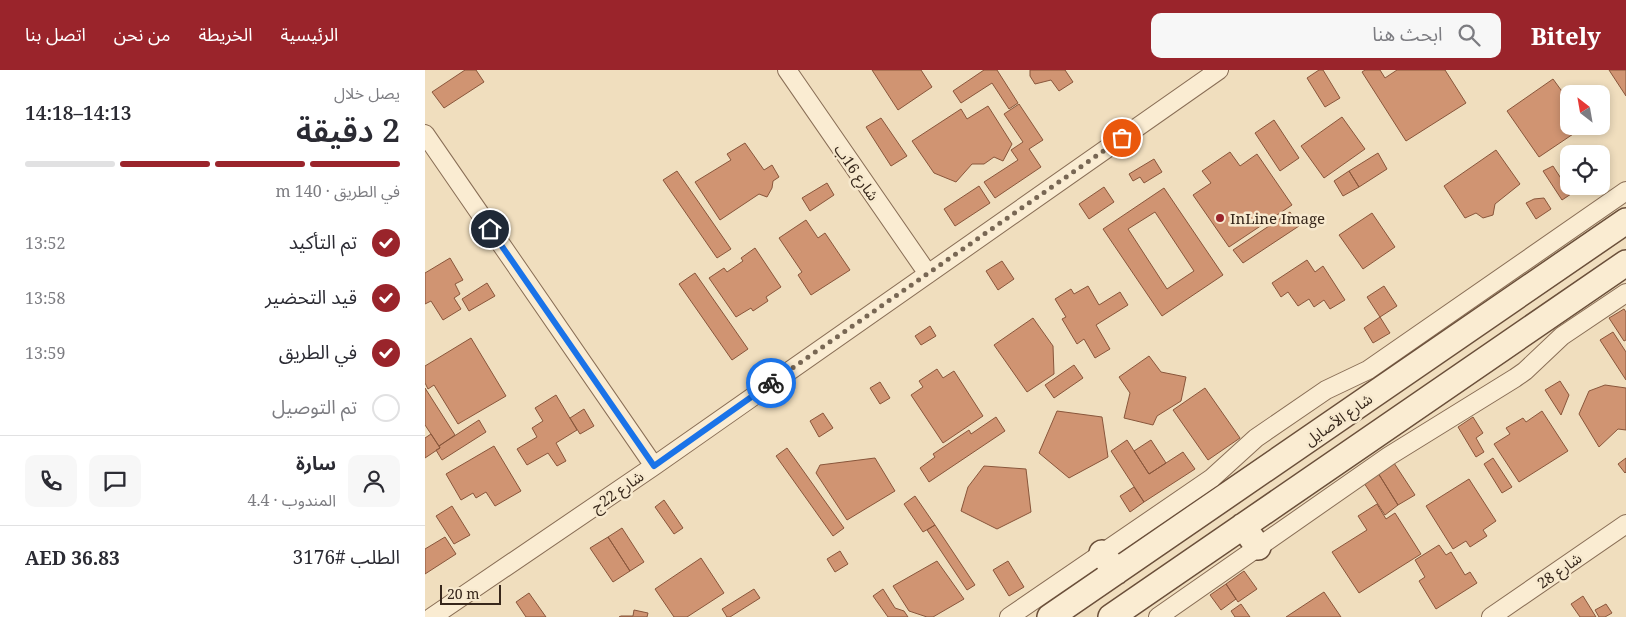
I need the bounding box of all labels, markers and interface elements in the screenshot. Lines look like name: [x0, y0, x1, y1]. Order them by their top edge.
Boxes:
search box: [1151, 13, 1501, 58]
text: Bitely: [1531, 19, 1601, 52]
text: ابحث هنا: [1372, 21, 1443, 47]
icon: search: [1455, 21, 1483, 49]
text: اتصل بنا: [25, 22, 86, 46]
text: من نحن: [114, 22, 171, 46]
text: الخريطة: [199, 22, 252, 46]
text: الرئيسية: [280, 22, 338, 46]
text: يصل خلال: [334, 82, 400, 104]
north arrow: [1560, 85, 1610, 135]
map controls: [1560, 85, 1610, 195]
text: 14:13–14:18: [25, 100, 131, 126]
text: 2 دقيقة: [296, 108, 400, 151]
pin: [1101, 117, 1143, 159]
icon: bag: [1108, 124, 1136, 152]
street label: شارع 16ب: [828, 140, 884, 206]
button: locate: [1560, 145, 1610, 195]
text: في الطريق · 140 m: [276, 180, 400, 202]
pin: [469, 208, 511, 250]
place label: InLine Image: [1230, 208, 1325, 228]
marker: InLine Image: [1214, 212, 1226, 224]
icon: home: [476, 215, 504, 243]
text: تم التأكيد: [289, 229, 357, 255]
icon: check: [372, 229, 400, 257]
text: 13:52: [25, 232, 65, 254]
text: قيد التحضير: [265, 284, 357, 310]
icon: check: [372, 284, 400, 312]
text: 13:58: [25, 287, 65, 309]
text: في الطريق: [279, 339, 357, 365]
icon: check: [372, 339, 400, 367]
text: 13:59: [25, 342, 65, 364]
courier: [746, 358, 796, 408]
icon: bike: [757, 369, 785, 397]
street label: شارع الأصايل: [1300, 388, 1378, 452]
text: تم التوصيل: [272, 394, 357, 420]
text: سارة: [296, 450, 336, 476]
button: phone: [25, 455, 77, 507]
button: chat: [89, 455, 141, 507]
button: person: [348, 455, 400, 507]
street label: شارع 22ج: [587, 466, 649, 519]
text: المندوب · 4.4: [248, 489, 336, 511]
text: الطلب #3176: [293, 544, 400, 570]
text: AED 36.83: [25, 545, 120, 571]
street label: شارع 28: [1533, 547, 1587, 595]
scale bar: [440, 582, 501, 605]
text: 20 m: [447, 584, 480, 603]

